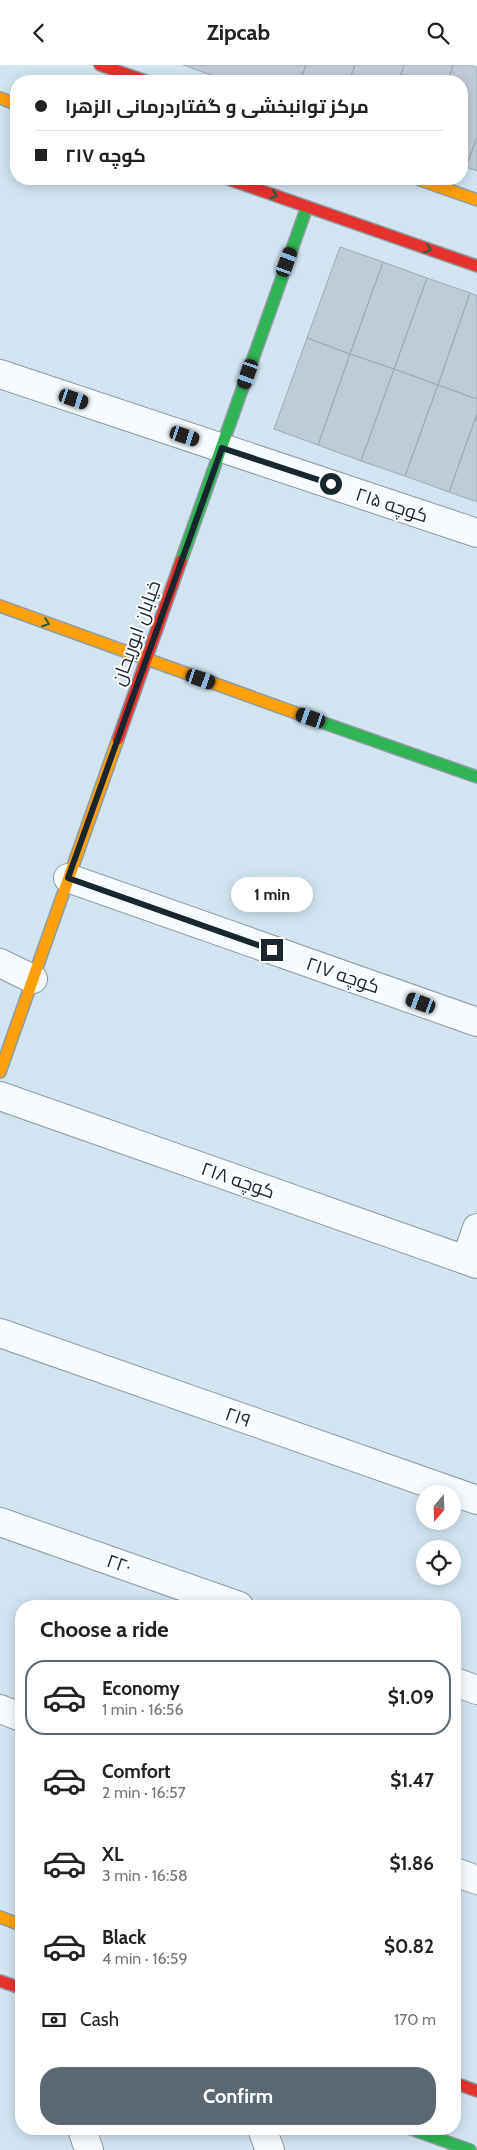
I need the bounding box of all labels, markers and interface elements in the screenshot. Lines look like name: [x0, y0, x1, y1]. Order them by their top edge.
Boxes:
icon: back: [25, 19, 53, 47]
text: Zipcab: [207, 19, 270, 46]
icon: search: [424, 19, 452, 47]
text: مرکز توانبخشی و گفتاردرمانی الزهرا: [65, 95, 369, 118]
text: کوچه ۲۱۷: [65, 144, 146, 167]
one-way arrow: [269, 189, 278, 199]
one-way arrow: [423, 243, 431, 253]
car: [274, 245, 299, 279]
car: [236, 357, 259, 391]
car: [57, 387, 90, 411]
car: [168, 424, 201, 448]
route start: [320, 473, 342, 495]
street label: کوچه ۲۱۵: [353, 482, 431, 528]
street label: خیابان ابوریحان: [106, 577, 166, 689]
one-way arrow: [41, 616, 50, 627]
car: [184, 667, 217, 691]
car: [294, 706, 327, 730]
callout: 1 min: [231, 877, 313, 913]
text: 1 min: [254, 885, 290, 904]
route end: [261, 939, 283, 961]
street label: کوچه ۲۱۷: [303, 952, 383, 999]
car: [404, 991, 437, 1015]
street label: کوچه ۲۱۸: [198, 1157, 278, 1204]
street label: ۲۱۹: [222, 1402, 254, 1432]
north arrow: [416, 1485, 461, 1530]
map controls: [416, 1485, 461, 1585]
button: locate: [416, 1540, 461, 1585]
street label: ۲۲۰: [104, 1549, 134, 1579]
text: Choose a ride: [40, 1616, 169, 1643]
icon: car: [42, 1675, 87, 1720]
text: Economy: [102, 1677, 180, 1700]
text: $1.09: [388, 1686, 434, 1709]
text: 1 min · 16:56: [102, 1700, 184, 1719]
icon: car: [42, 1758, 87, 1803]
text: Comfort: [102, 1760, 171, 1783]
text: $1.47: [390, 1769, 434, 1792]
text: 2 min · 16:57: [102, 1783, 186, 1802]
icon: car: [42, 1841, 87, 1886]
text: XL: [102, 1843, 123, 1866]
text: $1.86: [390, 1852, 434, 1875]
text: 3 min · 16:58: [102, 1866, 188, 1885]
icon: car: [42, 1924, 87, 1969]
text: Black: [102, 1926, 146, 1949]
text: $0.82: [384, 1935, 434, 1958]
text: 4 min · 16:59: [102, 1949, 188, 1968]
icon: cash: [40, 2006, 68, 2034]
text: Cash: [80, 2008, 119, 2031]
text: 170 m: [394, 2010, 436, 2029]
button: Confirm: [40, 2067, 436, 2125]

